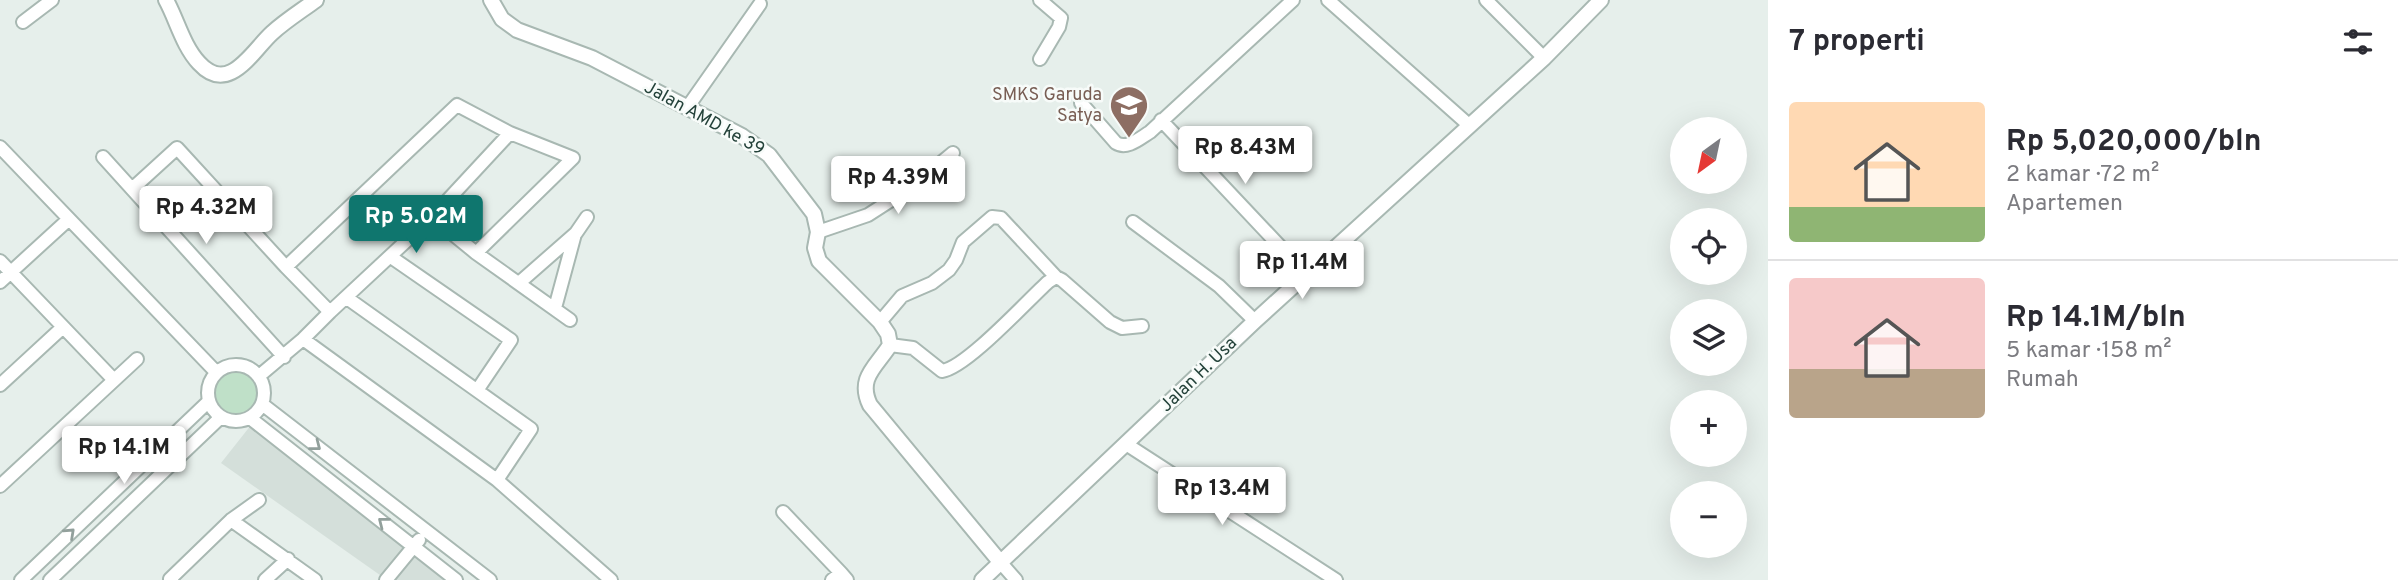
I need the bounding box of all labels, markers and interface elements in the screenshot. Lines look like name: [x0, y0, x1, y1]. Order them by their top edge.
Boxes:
icon: filters: [2339, 23, 2377, 61]
text: 7 properti: [1789, 24, 1925, 61]
street label: Jalan AMD ke 39: [640, 76, 768, 162]
place label: SMKS Garuda Satya: [992, 84, 1102, 128]
school or university icon: SMKS Garuda Satya: [1108, 84, 1150, 139]
north arrow: [1670, 117, 1746, 194]
map controls: [1670, 117, 1747, 558]
text: Rp 5,020,000/bln: [2006, 124, 2261, 161]
pin: Rp 8.43M: [1173, 127, 1317, 186]
icon: home: [1845, 130, 1929, 214]
text: Rp 8.43M: [1194, 134, 1296, 163]
pin: Rp 4.39M: [826, 156, 970, 216]
text: 2 kamar · 72 m²: [2006, 161, 2159, 190]
text: Rp 4.39M: [847, 164, 949, 193]
pin: Rp 4.32M: [134, 187, 278, 246]
text: Apartemen: [2006, 190, 2123, 219]
text: Rp 4.32M: [155, 194, 257, 223]
pin: Rp 5.02M: [344, 196, 488, 255]
text: Rp 5.02M: [365, 203, 467, 232]
button: locate: [1670, 208, 1747, 285]
pin: Rp 11.4M: [1230, 242, 1374, 301]
text: Rp 11.4M: [1256, 249, 1348, 278]
button: layers: [1670, 299, 1747, 376]
text: Rp 14.1M/bln: [2006, 300, 2186, 337]
icon: home: [1845, 306, 1929, 390]
street label: Jalan H. Usa: [1155, 332, 1243, 418]
text: 5 kamar · 158 m²: [2006, 337, 2172, 366]
text: Rumah: [2006, 366, 2079, 395]
button: +: [1670, 390, 1747, 467]
pin: Rp 14.1M: [52, 426, 196, 486]
text: Rp 14.1M: [78, 434, 170, 463]
one-way arrow: [309, 437, 321, 450]
pin: Rp 13.4M: [1150, 468, 1294, 527]
text: Rp 13.4M: [1174, 475, 1270, 504]
button: −: [1670, 481, 1747, 558]
one-way arrow: [379, 517, 391, 530]
one-way arrow: [62, 529, 75, 541]

